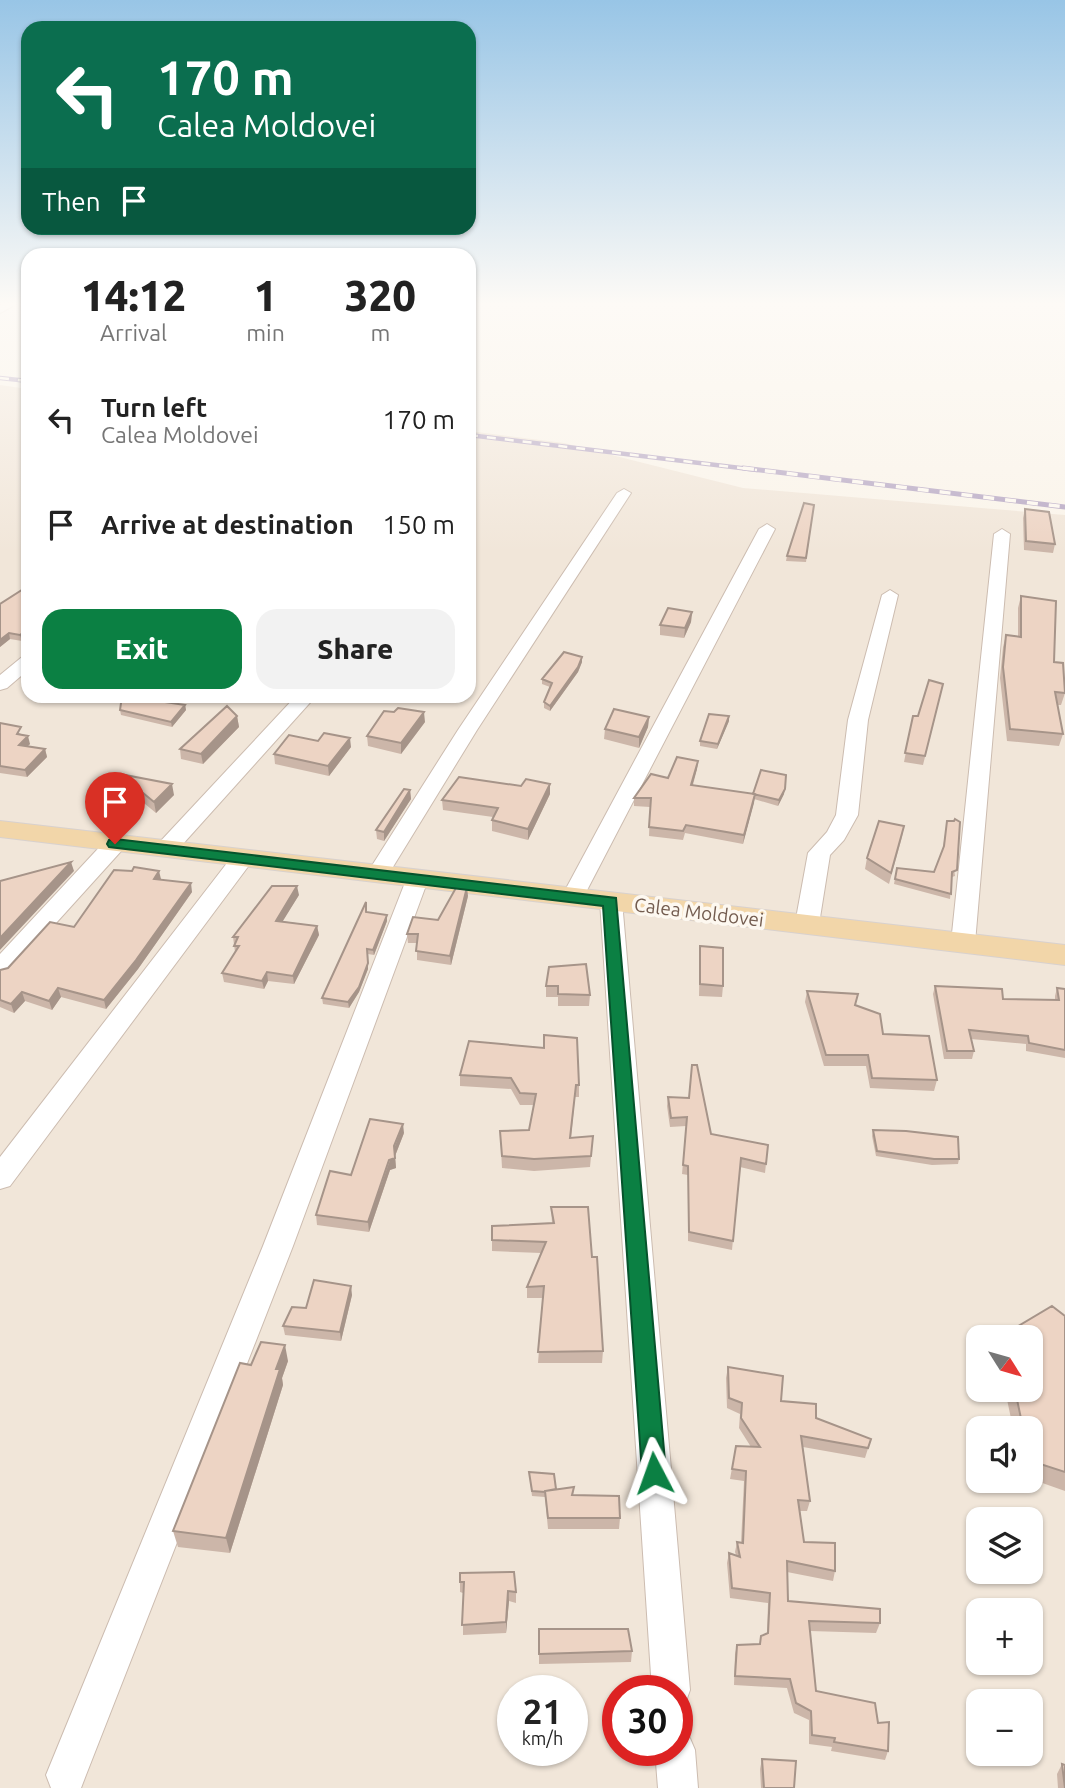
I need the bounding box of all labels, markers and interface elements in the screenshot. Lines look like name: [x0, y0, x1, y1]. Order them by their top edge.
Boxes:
icon: left: [42, 49, 133, 140]
text: 170 m: [157, 49, 294, 104]
text: Calea Moldovei: [157, 107, 376, 143]
icon: arrive: [115, 182, 153, 220]
text: Then: [42, 187, 101, 216]
text: 14:12: [81, 272, 186, 319]
text: 1: [254, 272, 277, 319]
text: 320: [345, 272, 416, 319]
text: Arrival: [100, 320, 167, 345]
text: min: [246, 320, 285, 345]
text: m: [370, 320, 390, 345]
text: Turn left: [101, 393, 207, 422]
icon: left: [42, 401, 80, 439]
text: 170 m: [383, 405, 455, 434]
text: Calea Moldovei: [101, 422, 259, 447]
icon: arrive: [42, 506, 80, 544]
text: Arrive at destination: [101, 510, 354, 539]
text: 150 m: [383, 510, 455, 539]
button: Exit: [42, 609, 242, 689]
button: Share: [256, 609, 455, 689]
pin: [85, 772, 145, 844]
icon: arrive: [96, 783, 134, 821]
street label: Calea Moldovei: [633, 893, 765, 931]
north arrow: [966, 1325, 1043, 1402]
map controls: [966, 1325, 1043, 1766]
button: sound: [966, 1416, 1043, 1493]
position arrow: [617, 1436, 691, 1510]
button: layers: [966, 1507, 1043, 1584]
button: +: [966, 1598, 1043, 1675]
speed limit sign: 30: [602, 1675, 693, 1766]
button: −: [966, 1689, 1043, 1766]
text: 21: [523, 1691, 562, 1731]
text: km/h: [522, 1728, 563, 1748]

